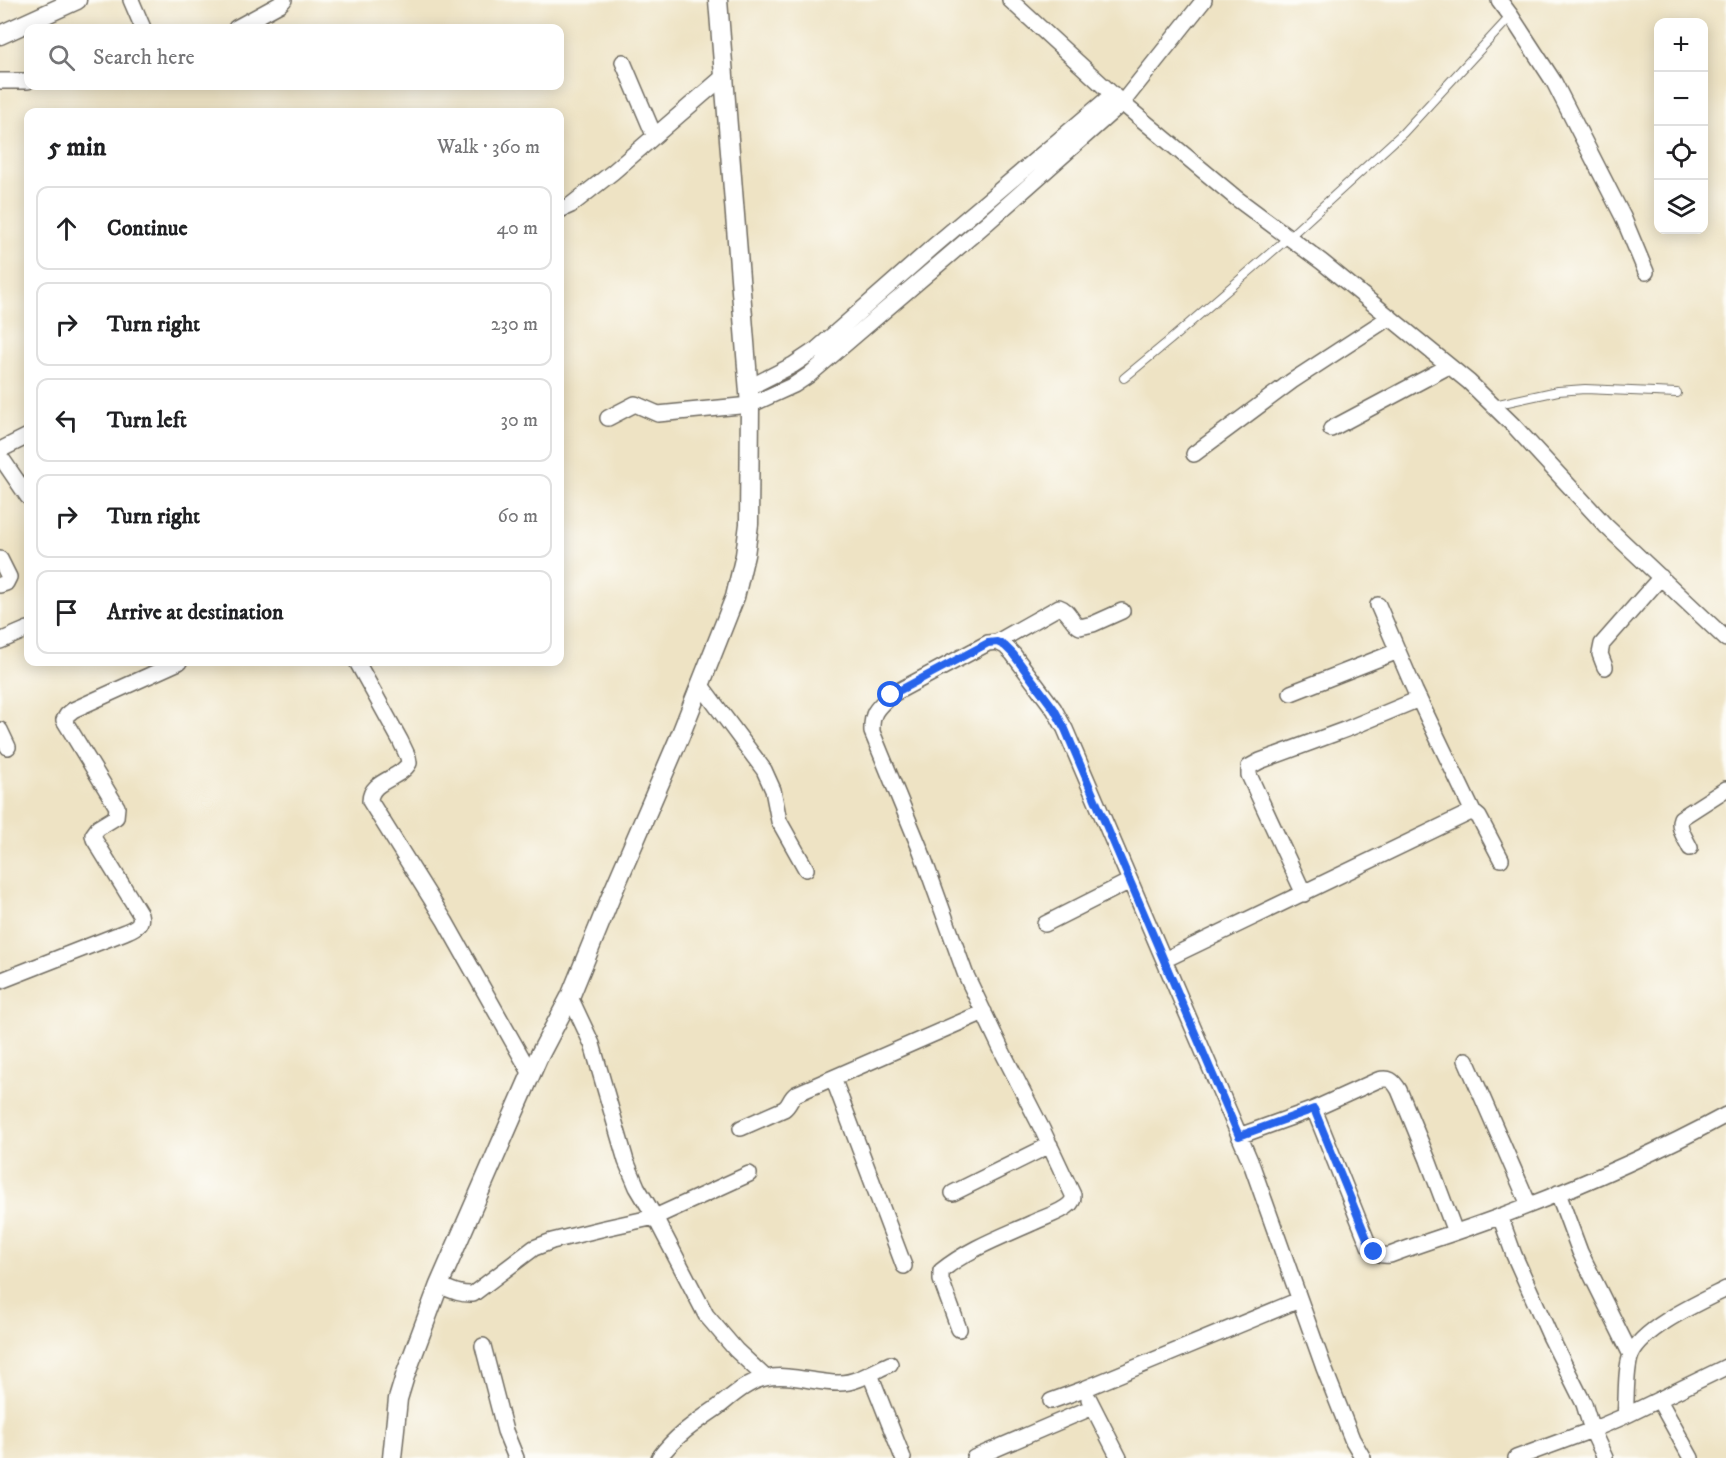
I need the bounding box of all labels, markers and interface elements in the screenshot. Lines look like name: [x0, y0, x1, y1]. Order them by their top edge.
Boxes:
map controls: [1654, 18, 1708, 234]
button: +: [1654, 18, 1708, 72]
search box: [24, 24, 564, 90]
icon: search: [45, 41, 78, 74]
text: Search here: [93, 44, 195, 71]
button: −: [1654, 72, 1708, 126]
button: locate: [1654, 126, 1708, 180]
text: 5 min: [48, 131, 106, 164]
text: Walk · 360 m: [437, 135, 540, 160]
button: layers: [1654, 180, 1708, 234]
icon: ahead: [50, 212, 83, 245]
text: Continue: [107, 215, 188, 242]
text: 40 m: [496, 216, 538, 241]
icon: right: [50, 308, 83, 341]
text: Turn right: [107, 311, 200, 338]
text: 230 m: [491, 312, 538, 337]
icon: left: [50, 404, 83, 437]
text: Turn left: [107, 407, 187, 434]
text: 30 m: [500, 408, 538, 433]
icon: right: [50, 500, 83, 533]
text: Turn right: [107, 503, 200, 530]
text: 60 m: [498, 504, 538, 529]
icon: arrive: [50, 596, 83, 629]
text: Arrive at destination: [107, 599, 284, 626]
route start: [877, 681, 903, 707]
route end: [1360, 1238, 1386, 1264]

